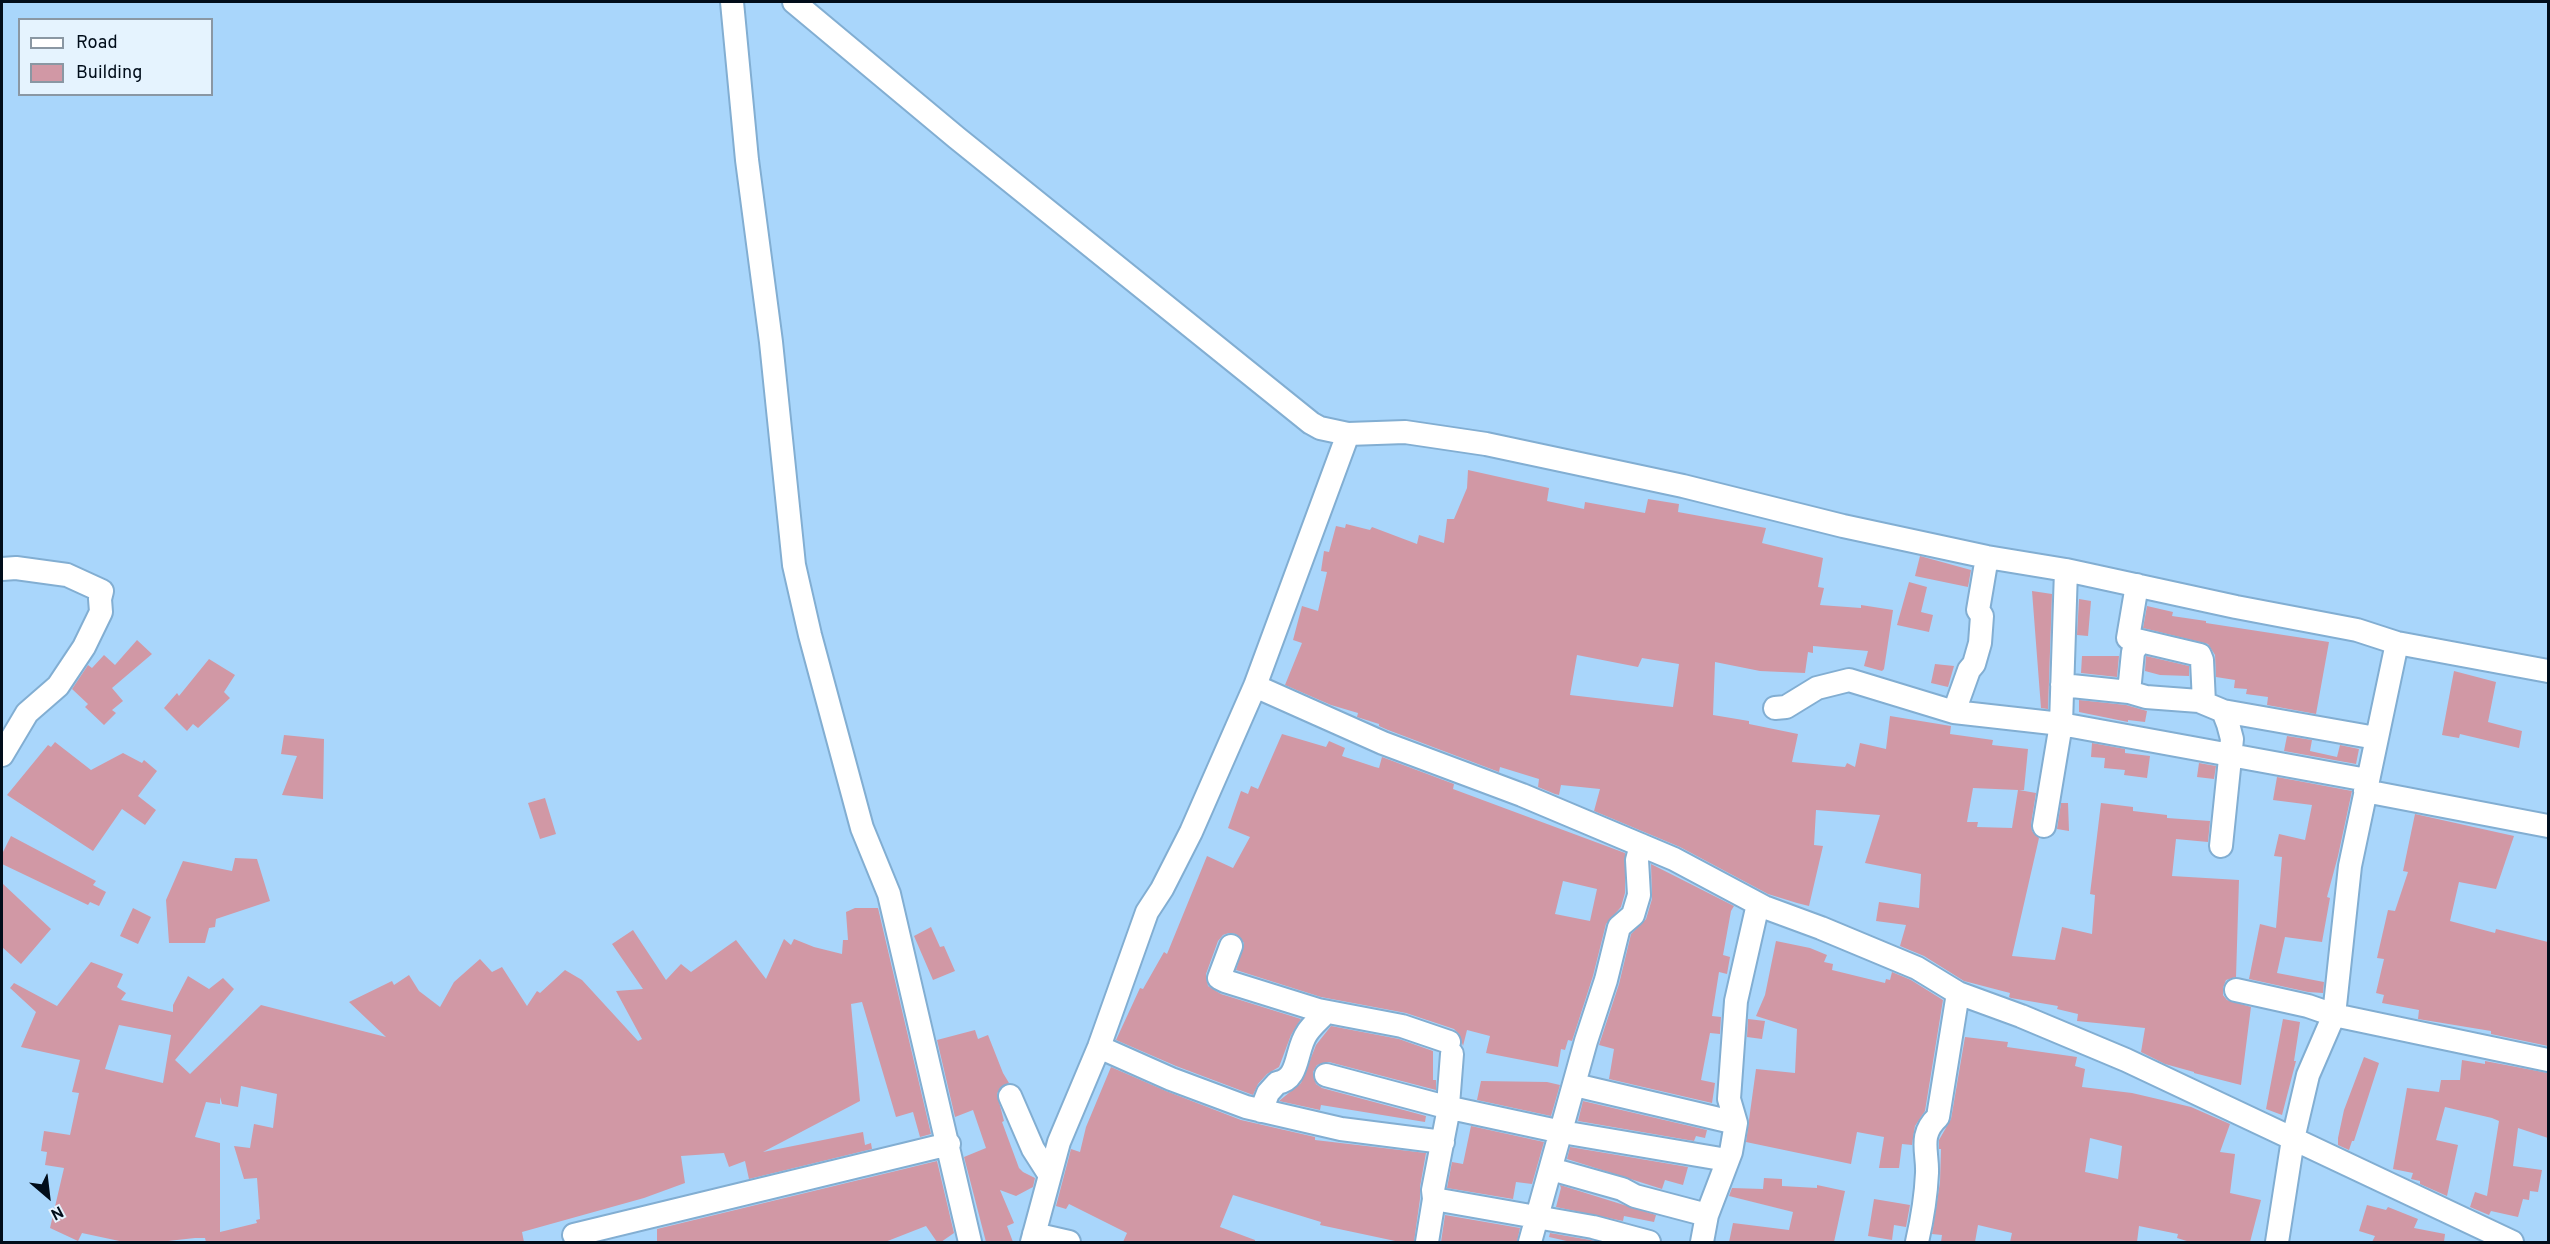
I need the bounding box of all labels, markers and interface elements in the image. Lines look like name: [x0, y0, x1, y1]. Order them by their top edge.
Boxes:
legend: [18, 18, 213, 96]
text: Road: [76, 32, 118, 55]
text: Building: [76, 62, 142, 85]
north arrow: [18, 1166, 78, 1226]
text: N: [47, 1200, 66, 1223]

